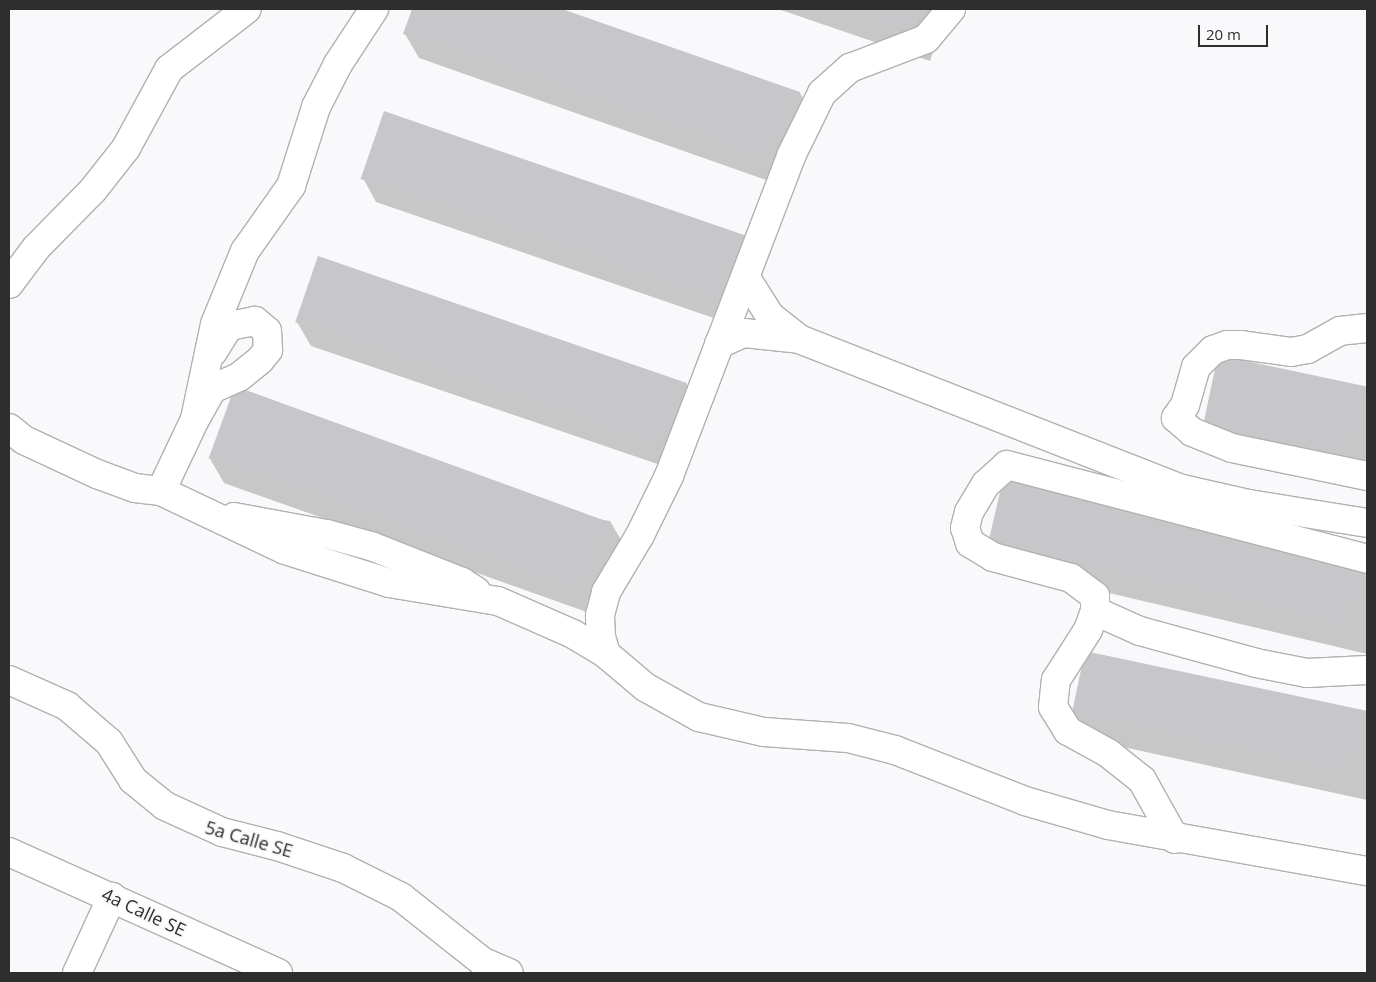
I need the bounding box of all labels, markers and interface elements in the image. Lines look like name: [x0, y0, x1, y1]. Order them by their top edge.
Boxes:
scale bar: [1201, 15, 1271, 47]
text: 20 m: [1206, 24, 1241, 44]
street label: 5a Calle SE: [203, 816, 295, 862]
street label: 4a Calle SE: [99, 883, 189, 941]

